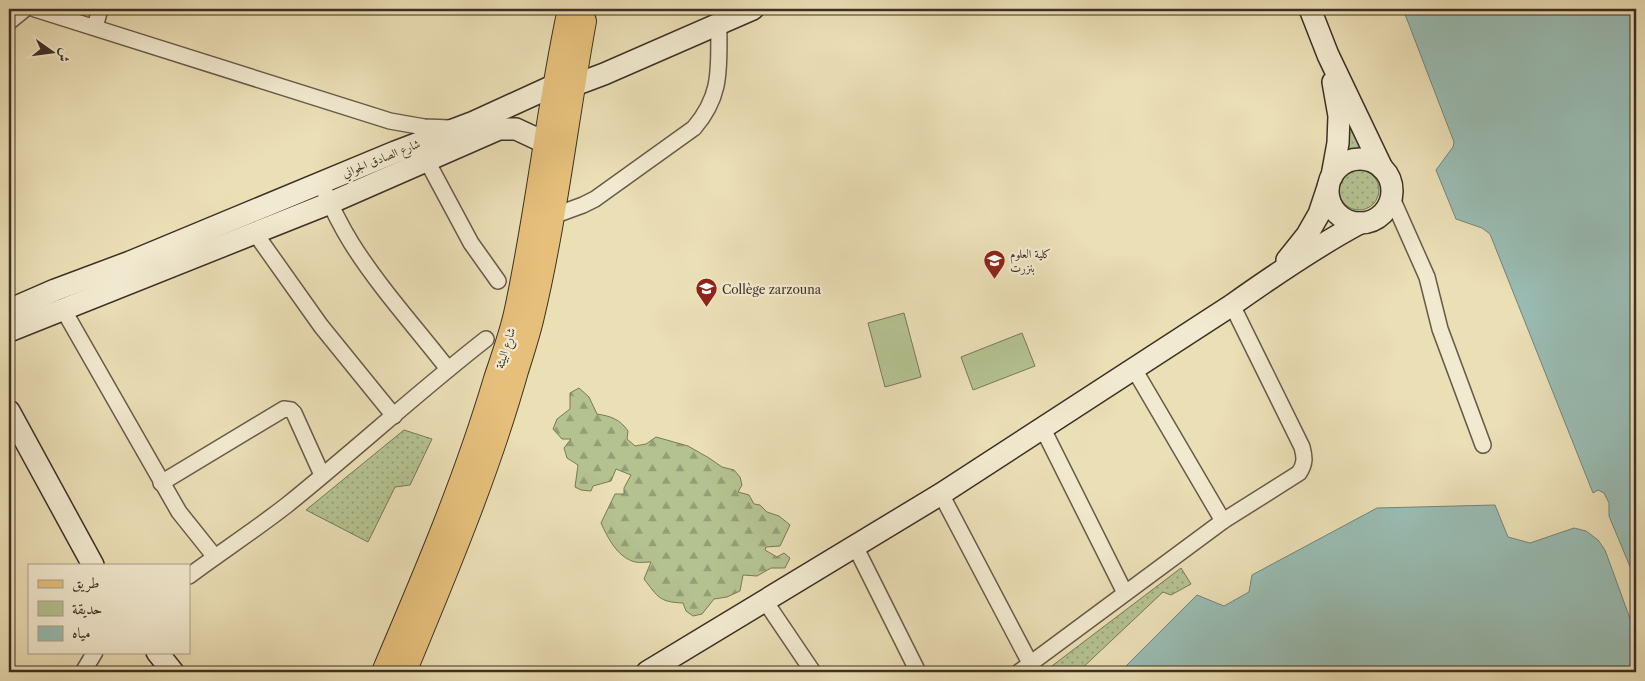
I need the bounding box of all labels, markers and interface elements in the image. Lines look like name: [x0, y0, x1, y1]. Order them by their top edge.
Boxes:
north arrow: [28, 28, 78, 78]
text: ش: [54, 46, 75, 64]
street label: شارع الصادق الجواني: [340, 135, 424, 184]
place label: كلية العلوم بنزرت: [1010, 246, 1051, 275]
school or university icon: كلية العلوم بنزرت: [982, 248, 1006, 279]
school or university icon: Collège zarzouna: [694, 277, 718, 308]
place label: Collège zarzouna: [722, 282, 822, 297]
street label: شارع البيئة: [492, 326, 522, 371]
legend: [28, 564, 190, 654]
text: طريق: [72, 573, 99, 593]
text: حديقة: [72, 599, 102, 618]
text: مياه: [72, 623, 90, 642]

